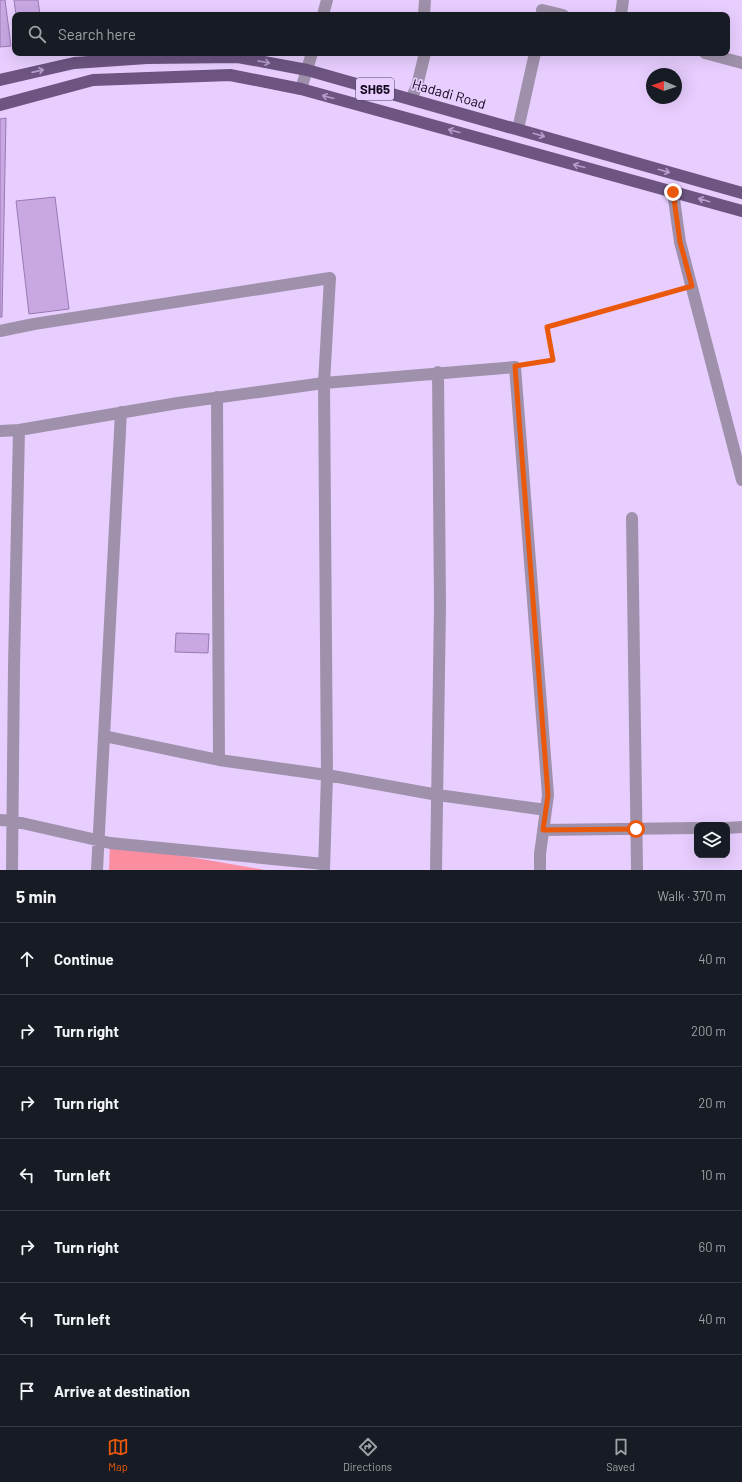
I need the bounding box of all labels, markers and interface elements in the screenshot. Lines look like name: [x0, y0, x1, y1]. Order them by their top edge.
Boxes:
search box: [12, 12, 730, 56]
icon: search: [26, 23, 48, 45]
text: Search here: [58, 25, 136, 43]
one-way arrow: [257, 58, 270, 66]
one-way arrow: [31, 67, 44, 74]
north arrow: [646, 68, 682, 104]
street label: Hadadi Road: [410, 75, 488, 112]
road number: SH65: [356, 78, 394, 100]
one-way arrow: [322, 93, 335, 100]
one-way arrow: [448, 127, 461, 135]
one-way arrow: [532, 132, 545, 139]
one-way arrow: [573, 162, 586, 169]
one-way arrow: [657, 168, 670, 175]
route end: [664, 183, 682, 201]
one-way arrow: [698, 196, 711, 203]
route start: [627, 820, 645, 838]
map controls: [694, 822, 730, 858]
button: layers: [694, 822, 730, 858]
text: 5 min: [16, 886, 56, 906]
text: Walk · 370 m: [658, 888, 726, 904]
icon: ahead: [16, 948, 38, 970]
text: Continue: [54, 950, 114, 968]
text: 40 m: [698, 951, 726, 967]
icon: right: [16, 1020, 38, 1042]
text: Turn right: [54, 1022, 119, 1040]
text: 200 m: [691, 1023, 726, 1039]
icon: right: [16, 1092, 38, 1114]
text: Turn right: [54, 1094, 119, 1112]
text: 20 m: [698, 1095, 726, 1111]
icon: left: [16, 1164, 38, 1186]
text: Turn left: [54, 1166, 110, 1184]
text: 10 m: [701, 1167, 726, 1183]
icon: right: [16, 1236, 38, 1258]
text: Turn right: [54, 1238, 119, 1256]
text: 60 m: [699, 1239, 726, 1255]
icon: left: [16, 1308, 38, 1330]
text: Turn left: [54, 1310, 110, 1328]
text: 40 m: [698, 1311, 726, 1327]
icon: arrive: [16, 1380, 38, 1402]
text: Arrive at destination: [54, 1382, 190, 1400]
tab: Map: [107, 1436, 129, 1473]
tab: Directions: [343, 1436, 392, 1473]
tab: Saved: [606, 1436, 635, 1473]

